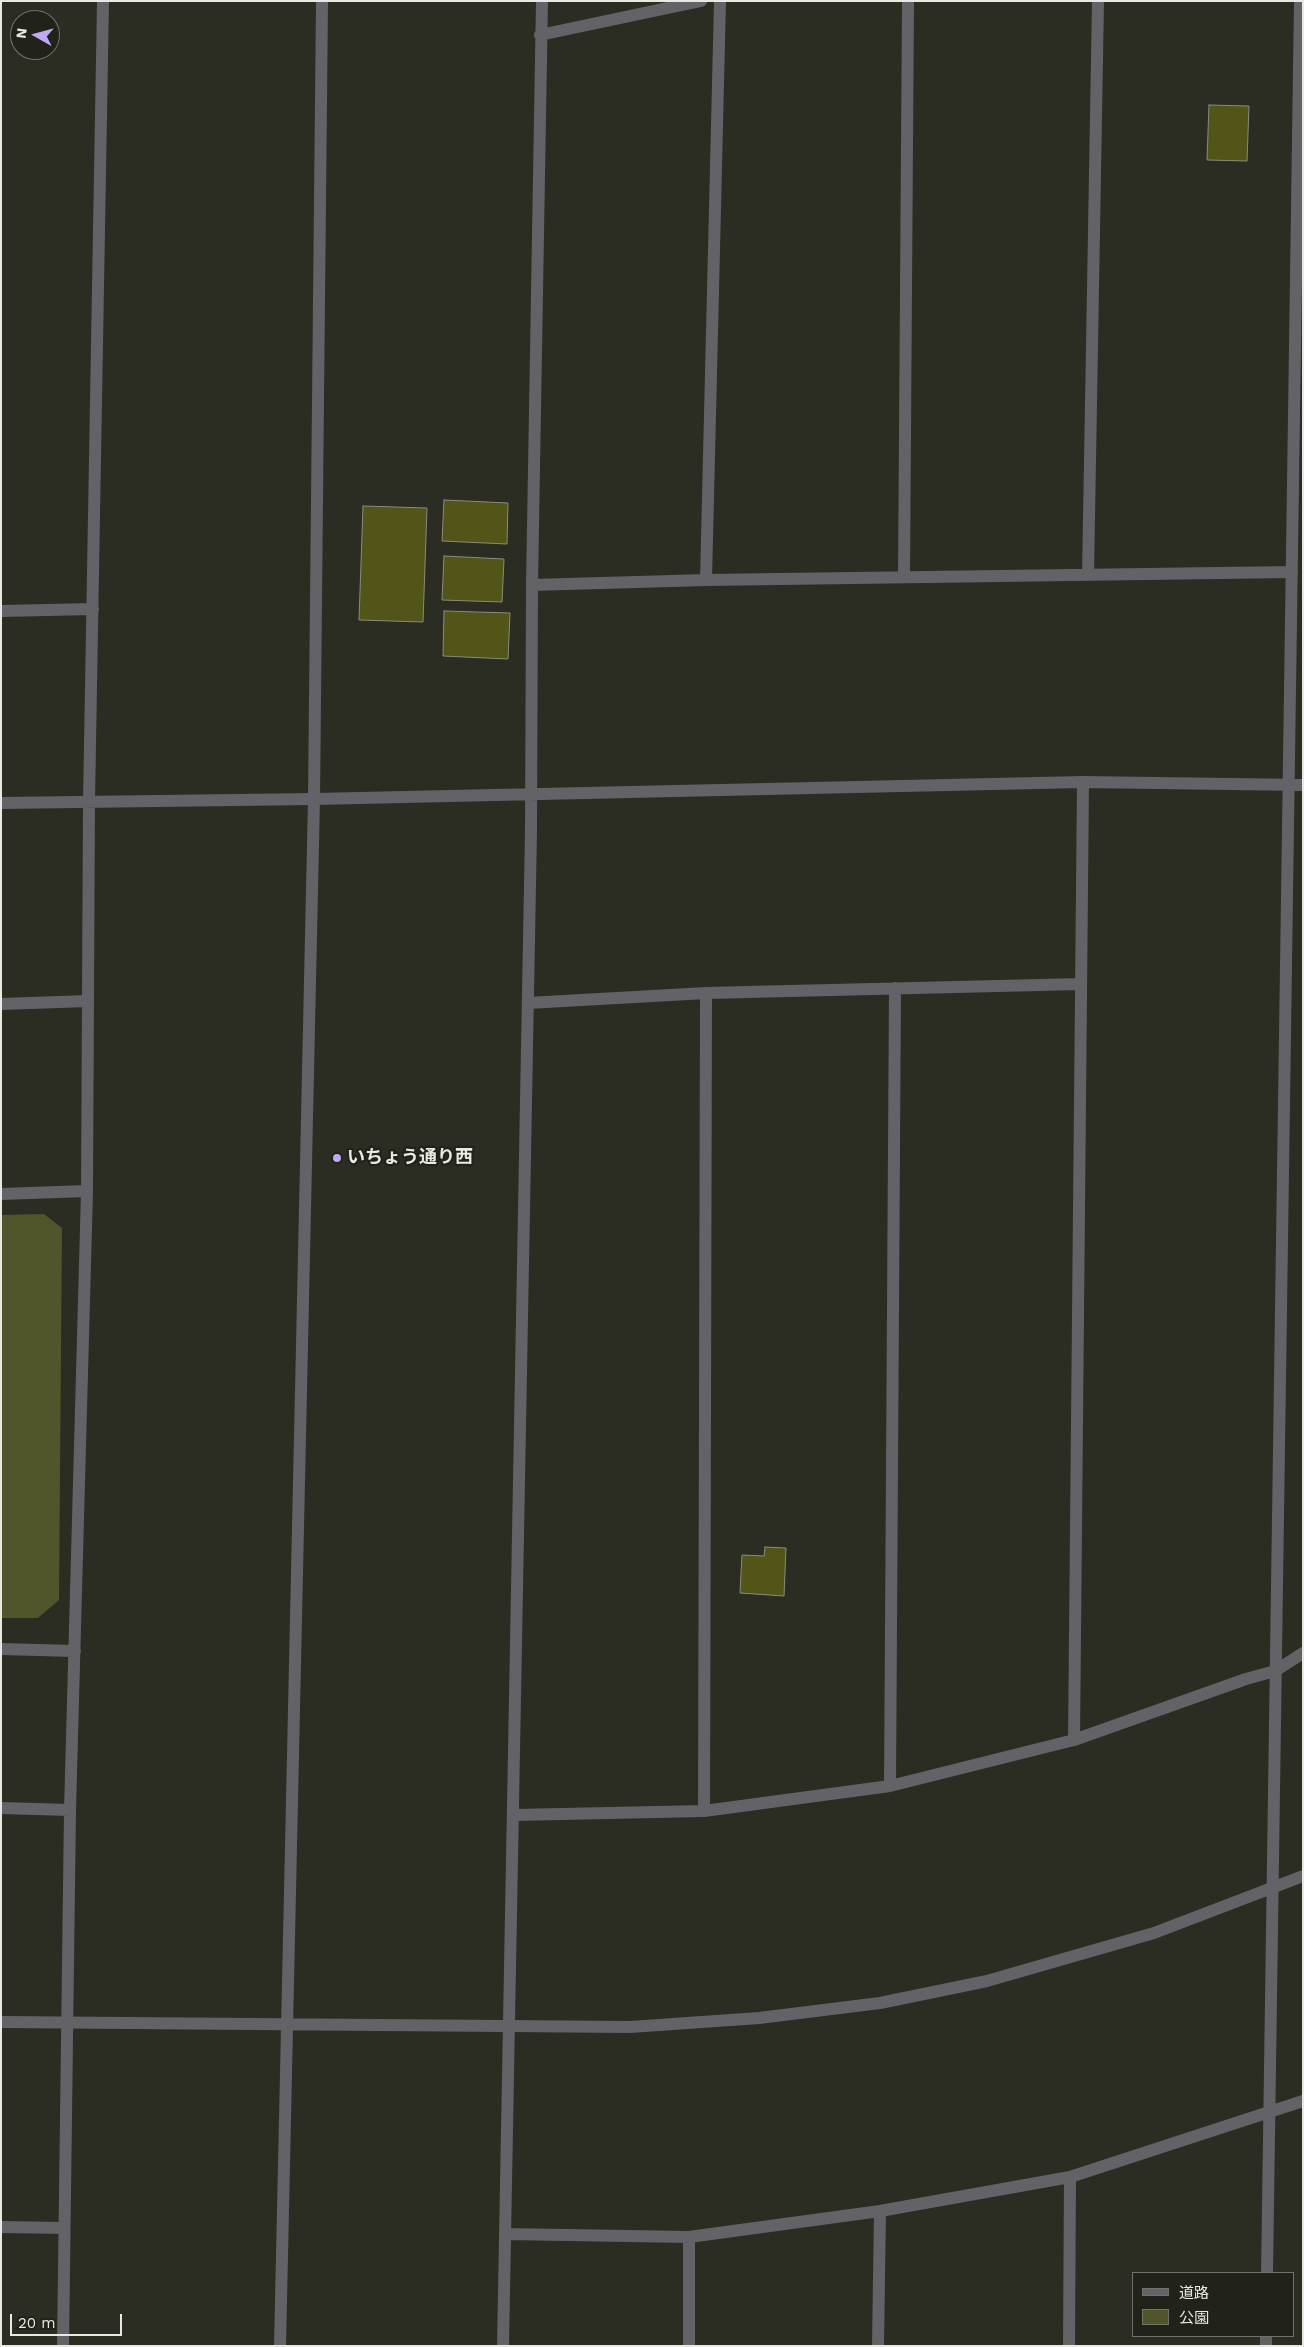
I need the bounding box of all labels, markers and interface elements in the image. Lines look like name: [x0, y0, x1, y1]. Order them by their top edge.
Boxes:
north arrow: [10, 10, 60, 60]
text: N: [13, 27, 30, 39]
place label: いちょう通り西: [347, 1147, 473, 1169]
marker: いちょう通り西: [331, 1152, 343, 1164]
legend: [1132, 2272, 1294, 2337]
text: 道路: [1179, 2284, 1209, 2302]
scale bar: [12, 2304, 125, 2336]
text: 公園: [1179, 2309, 1209, 2327]
text: 20 m: [18, 2314, 56, 2332]

